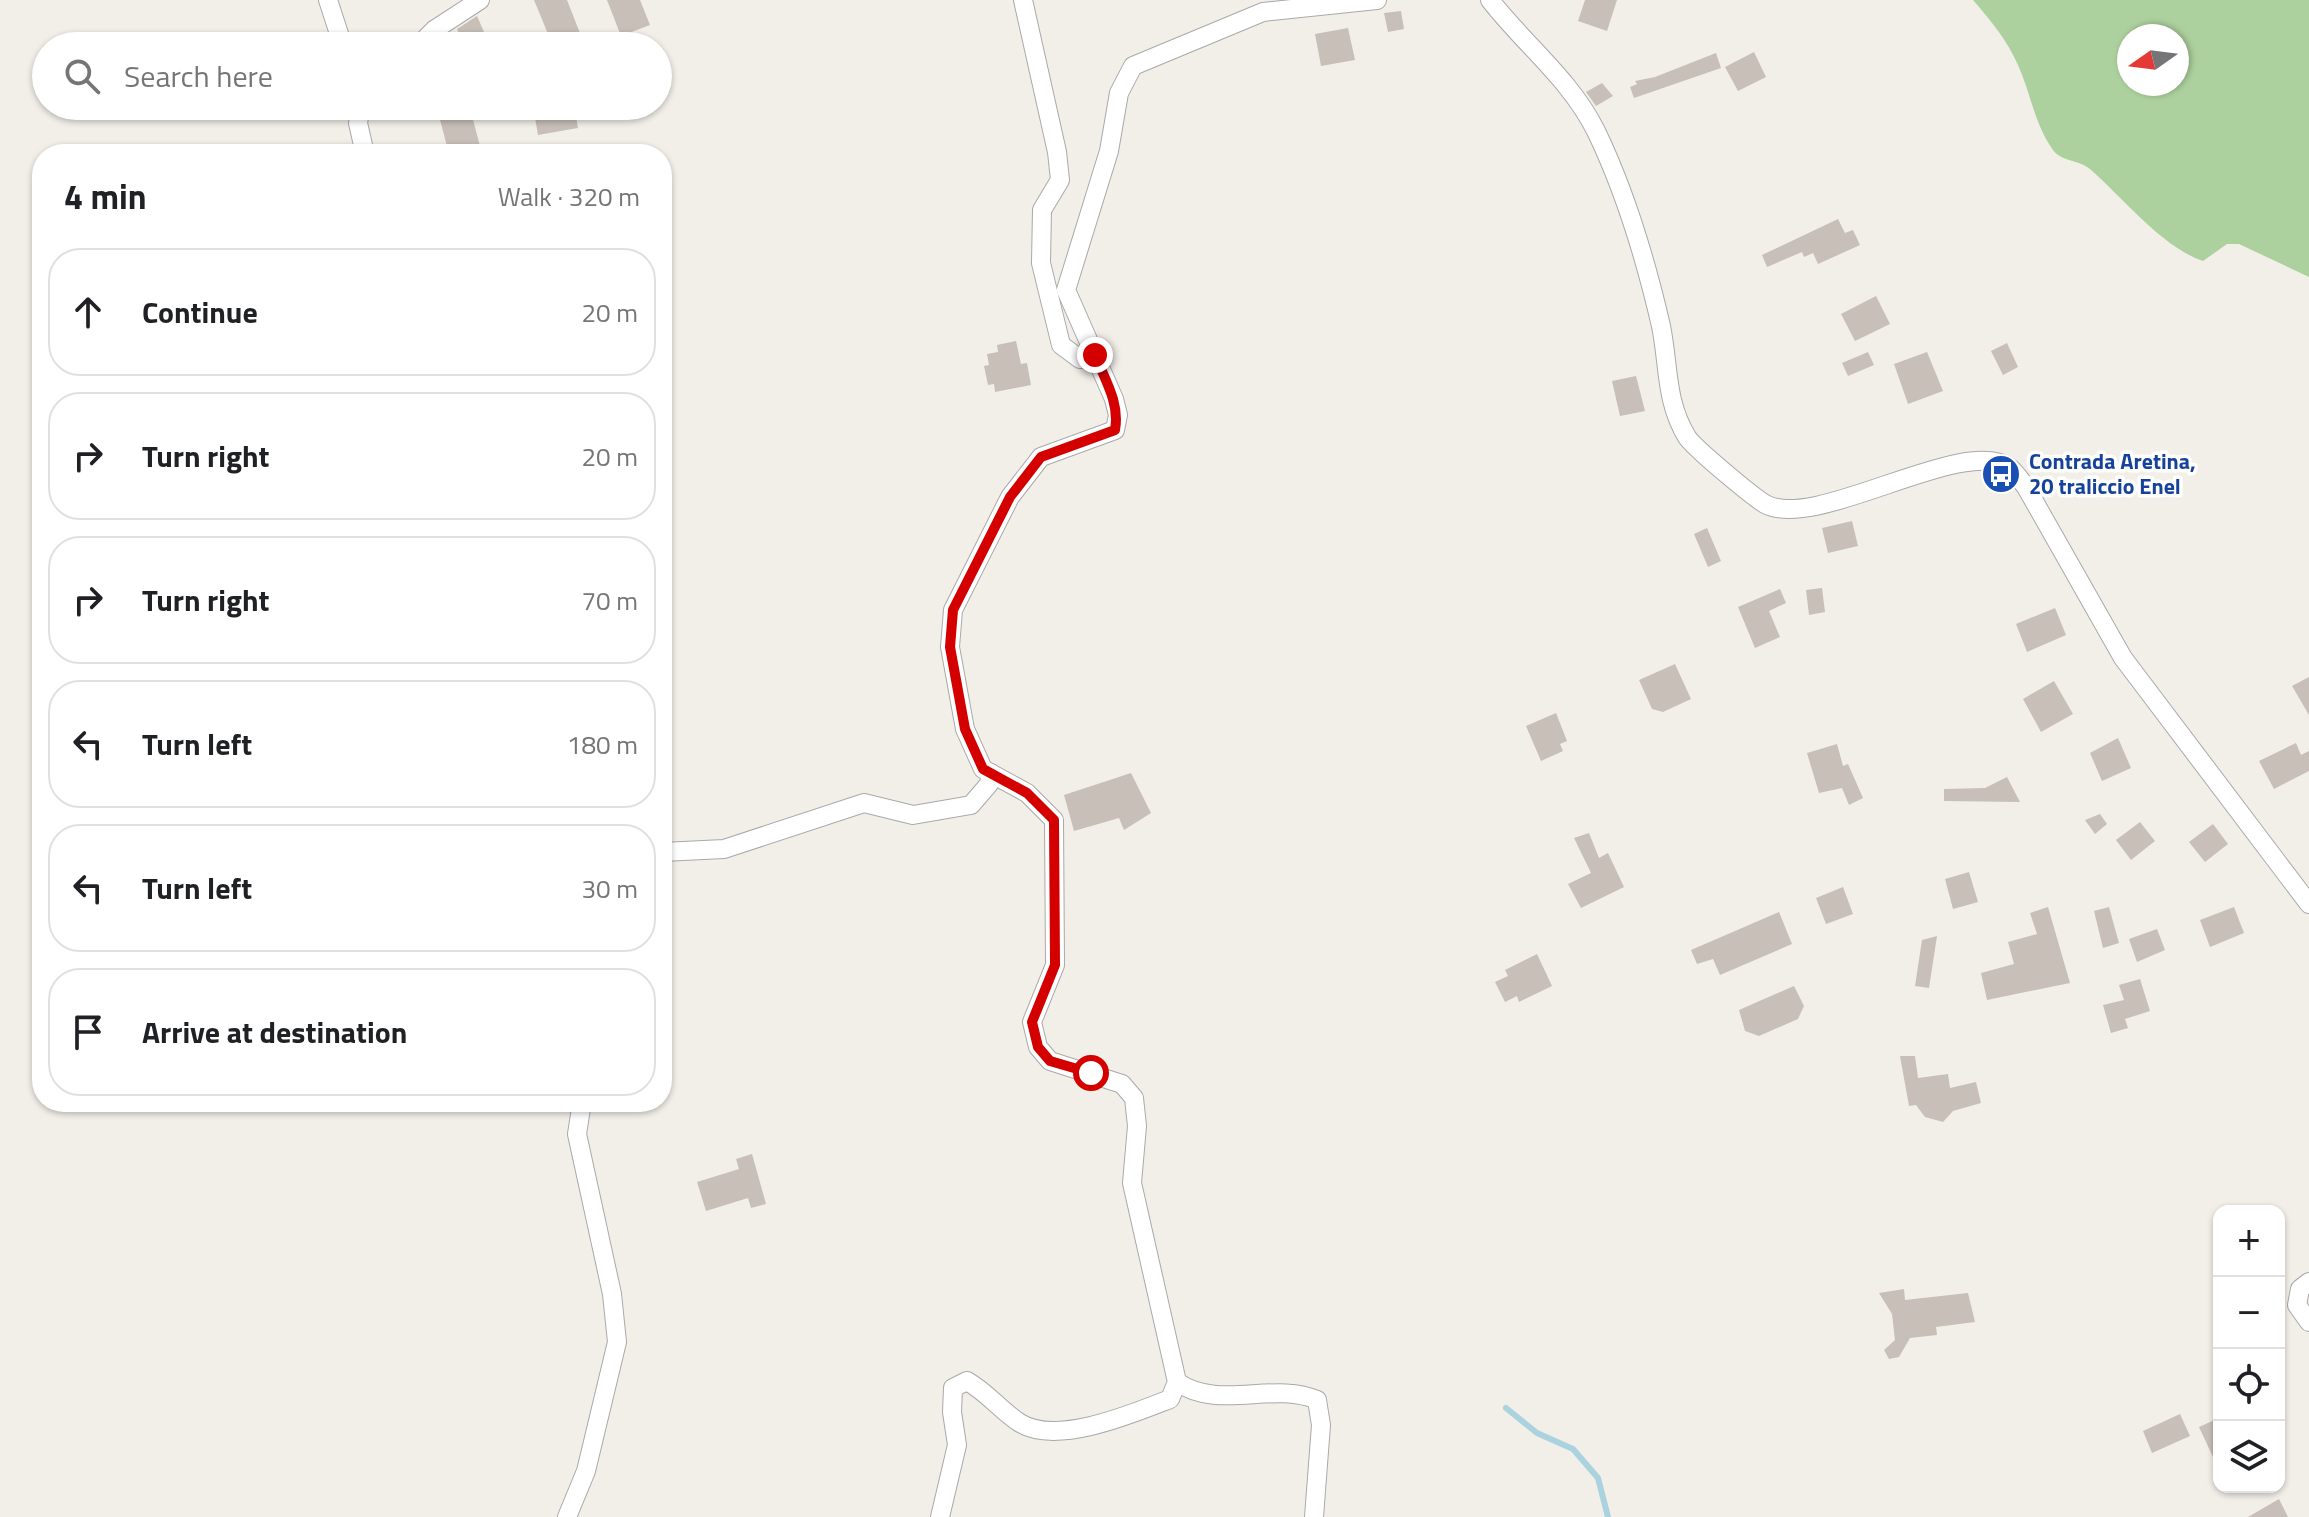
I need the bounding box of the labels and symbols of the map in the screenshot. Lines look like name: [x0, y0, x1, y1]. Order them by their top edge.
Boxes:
north arrow: [2117, 24, 2189, 96]
route end: [1077, 337, 1113, 373]
place label: Contrada Aretina, 20 traliccio Enel: [2029, 444, 2196, 503]
bus stop icon: Contrada Aretina, 20 traliccio Enel: [1980, 453, 2022, 495]
route start: [1073, 1055, 1109, 1091]

